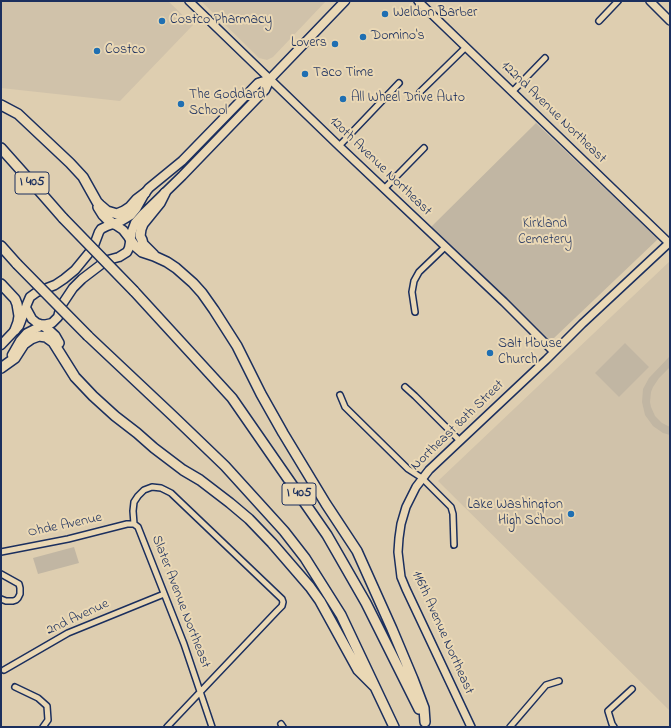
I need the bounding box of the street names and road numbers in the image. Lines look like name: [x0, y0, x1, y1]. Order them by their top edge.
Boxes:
street label: 122nd Avenue Northeast: [497, 58, 609, 168]
street label: 120th Avenue Northeast: [325, 114, 435, 220]
road number: I 405: [15, 172, 49, 194]
street label: Northeast 80th Street: [408, 377, 508, 475]
road number: I 405: [282, 483, 316, 505]
street label: Ohde Avenue: [26, 510, 104, 542]
street label: Slater Avenue Northeast: [147, 533, 213, 671]
street label: 116th Avenue Northeast: [407, 569, 477, 697]
street label: 2nd Avenue: [44, 596, 112, 640]

